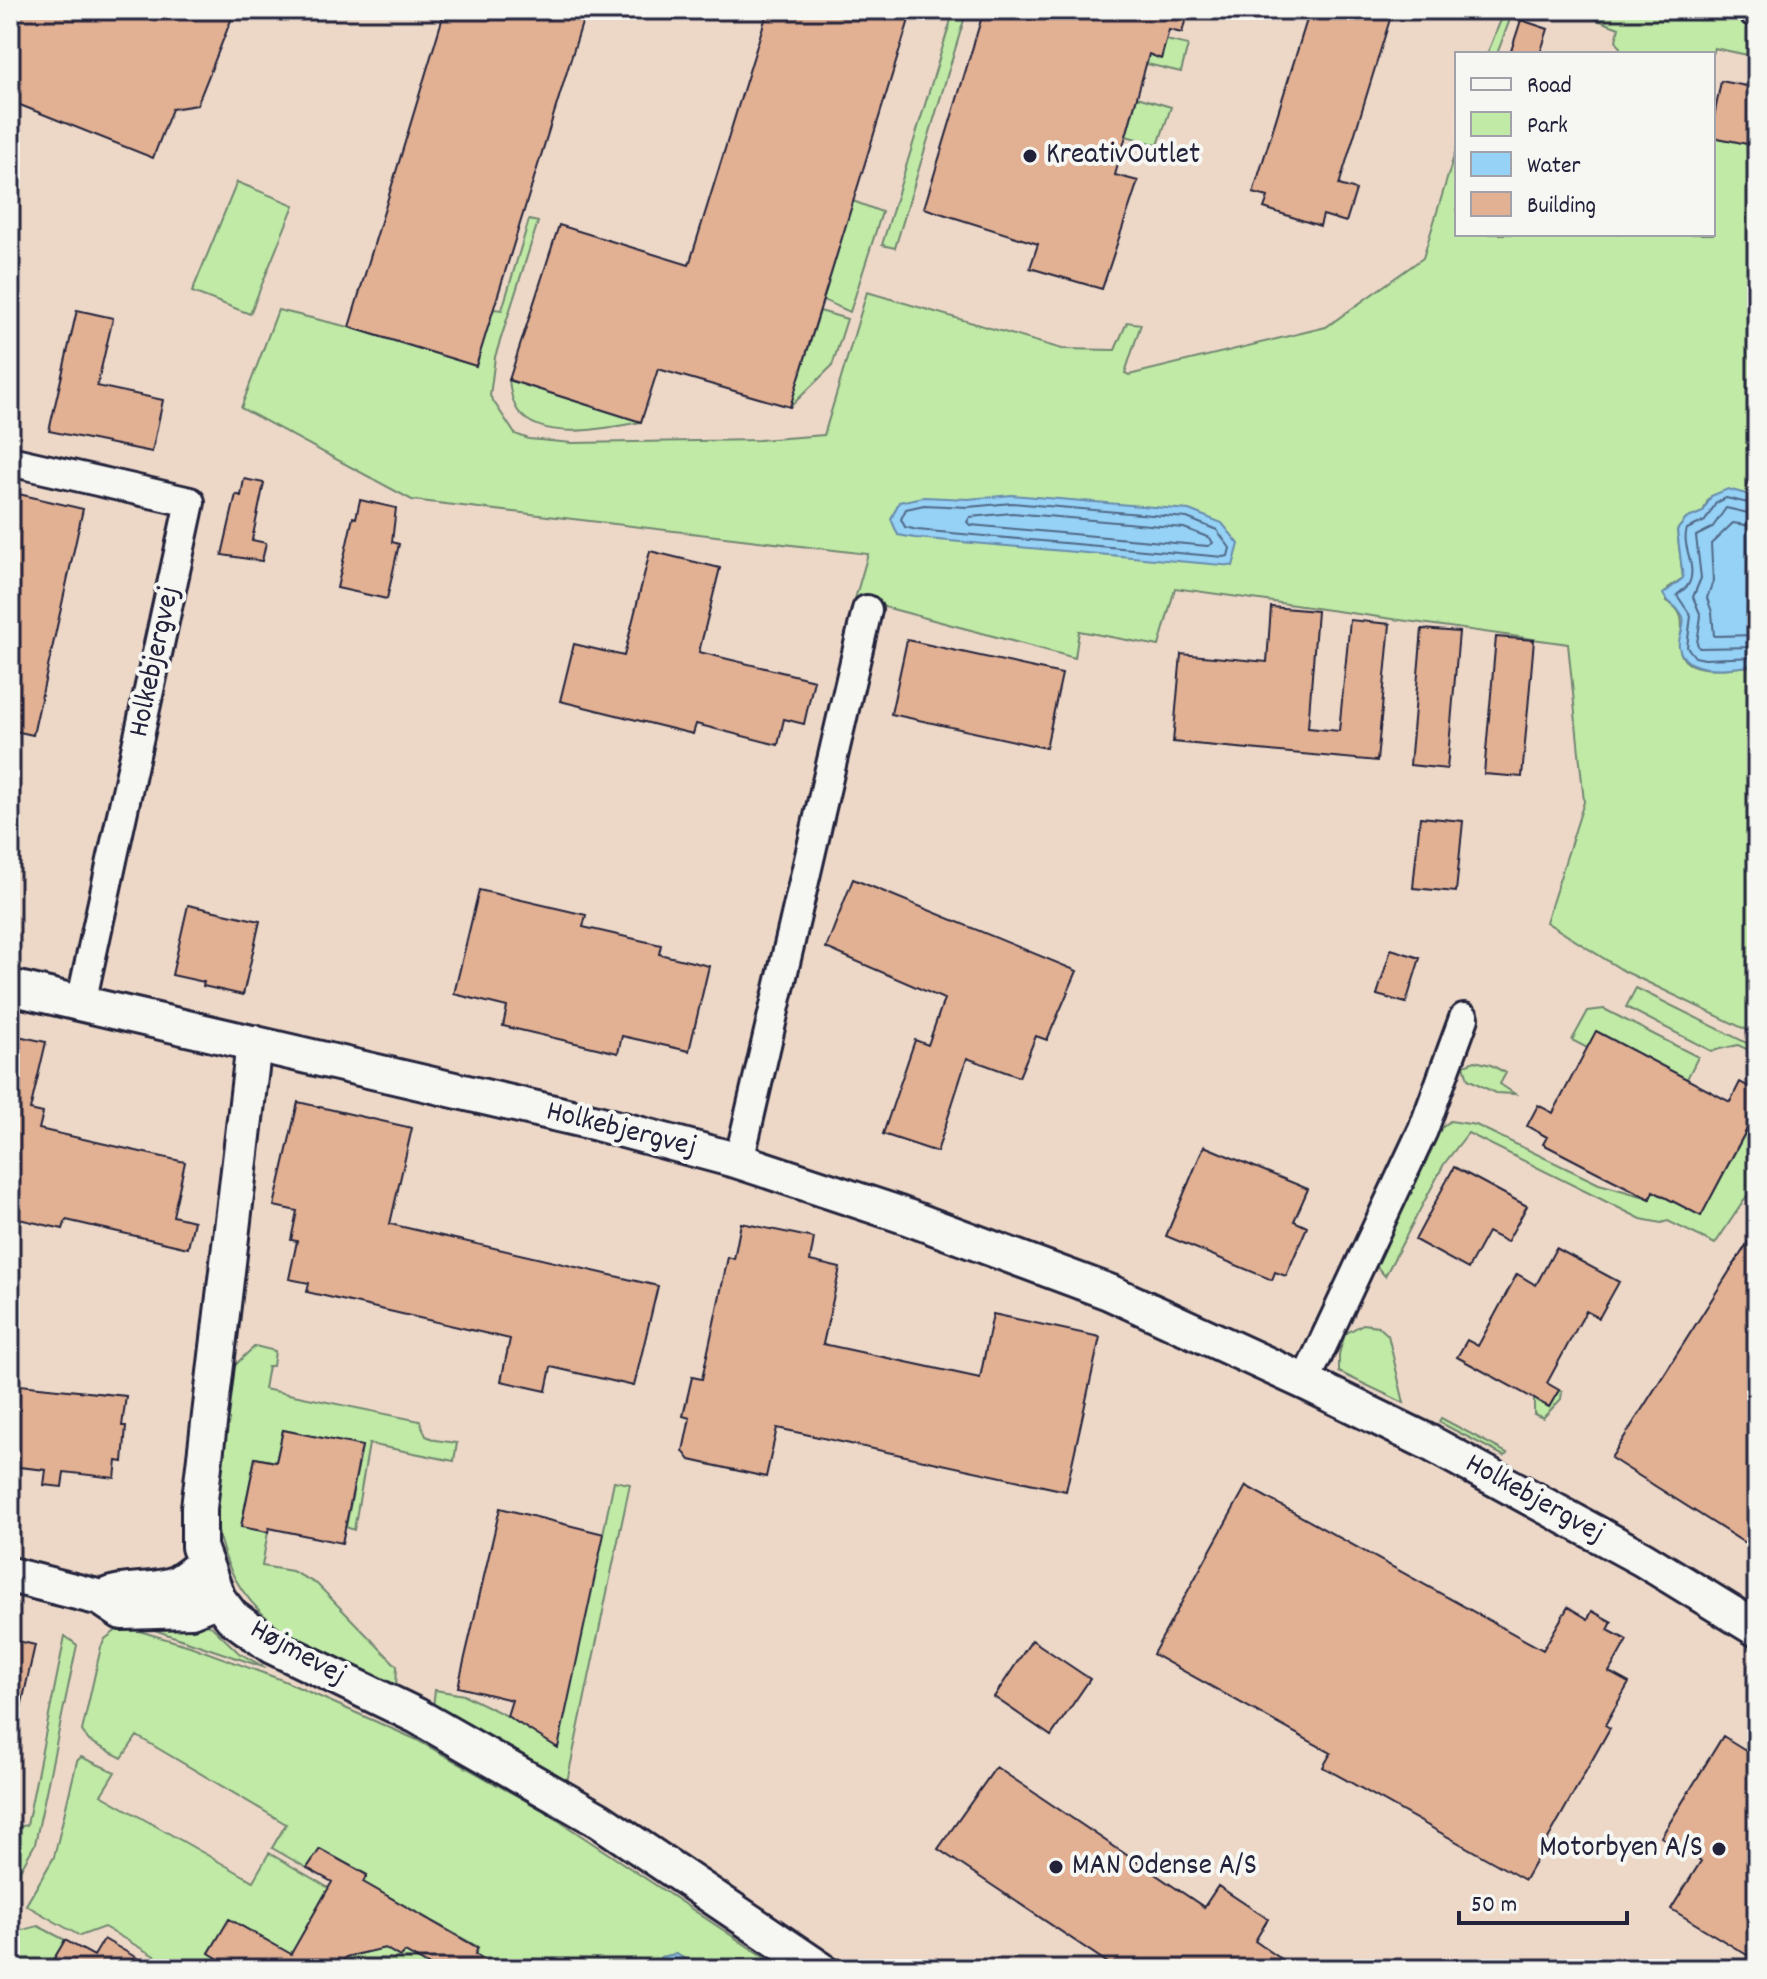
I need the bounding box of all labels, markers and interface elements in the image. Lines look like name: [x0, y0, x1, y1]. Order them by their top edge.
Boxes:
legend: [1455, 52, 1715, 236]
text: Road: [1527, 70, 1572, 104]
text: Park: [1527, 110, 1568, 144]
place label: KreativOutlet: [1046, 135, 1200, 178]
marker: KreativOutlet: [1021, 147, 1039, 165]
text: Water: [1527, 150, 1580, 184]
text: Building: [1527, 190, 1596, 224]
street label: Holkebjergvej: [119, 583, 193, 741]
street label: Holkebjergvej: [541, 1092, 701, 1170]
street label: Holkebjergvej: [1457, 1444, 1611, 1556]
street label: Højmevej: [241, 1610, 353, 1698]
place label: Motorbyen A/S: [1539, 1828, 1703, 1871]
marker: Motorbyen A/S: [1710, 1840, 1728, 1858]
place label: MAN Odense A/S: [1072, 1846, 1257, 1889]
marker: MAN Odense A/S: [1047, 1858, 1065, 1876]
scale bar: [1459, 1875, 1627, 1925]
text: 50 m: [1471, 1889, 1517, 1923]

